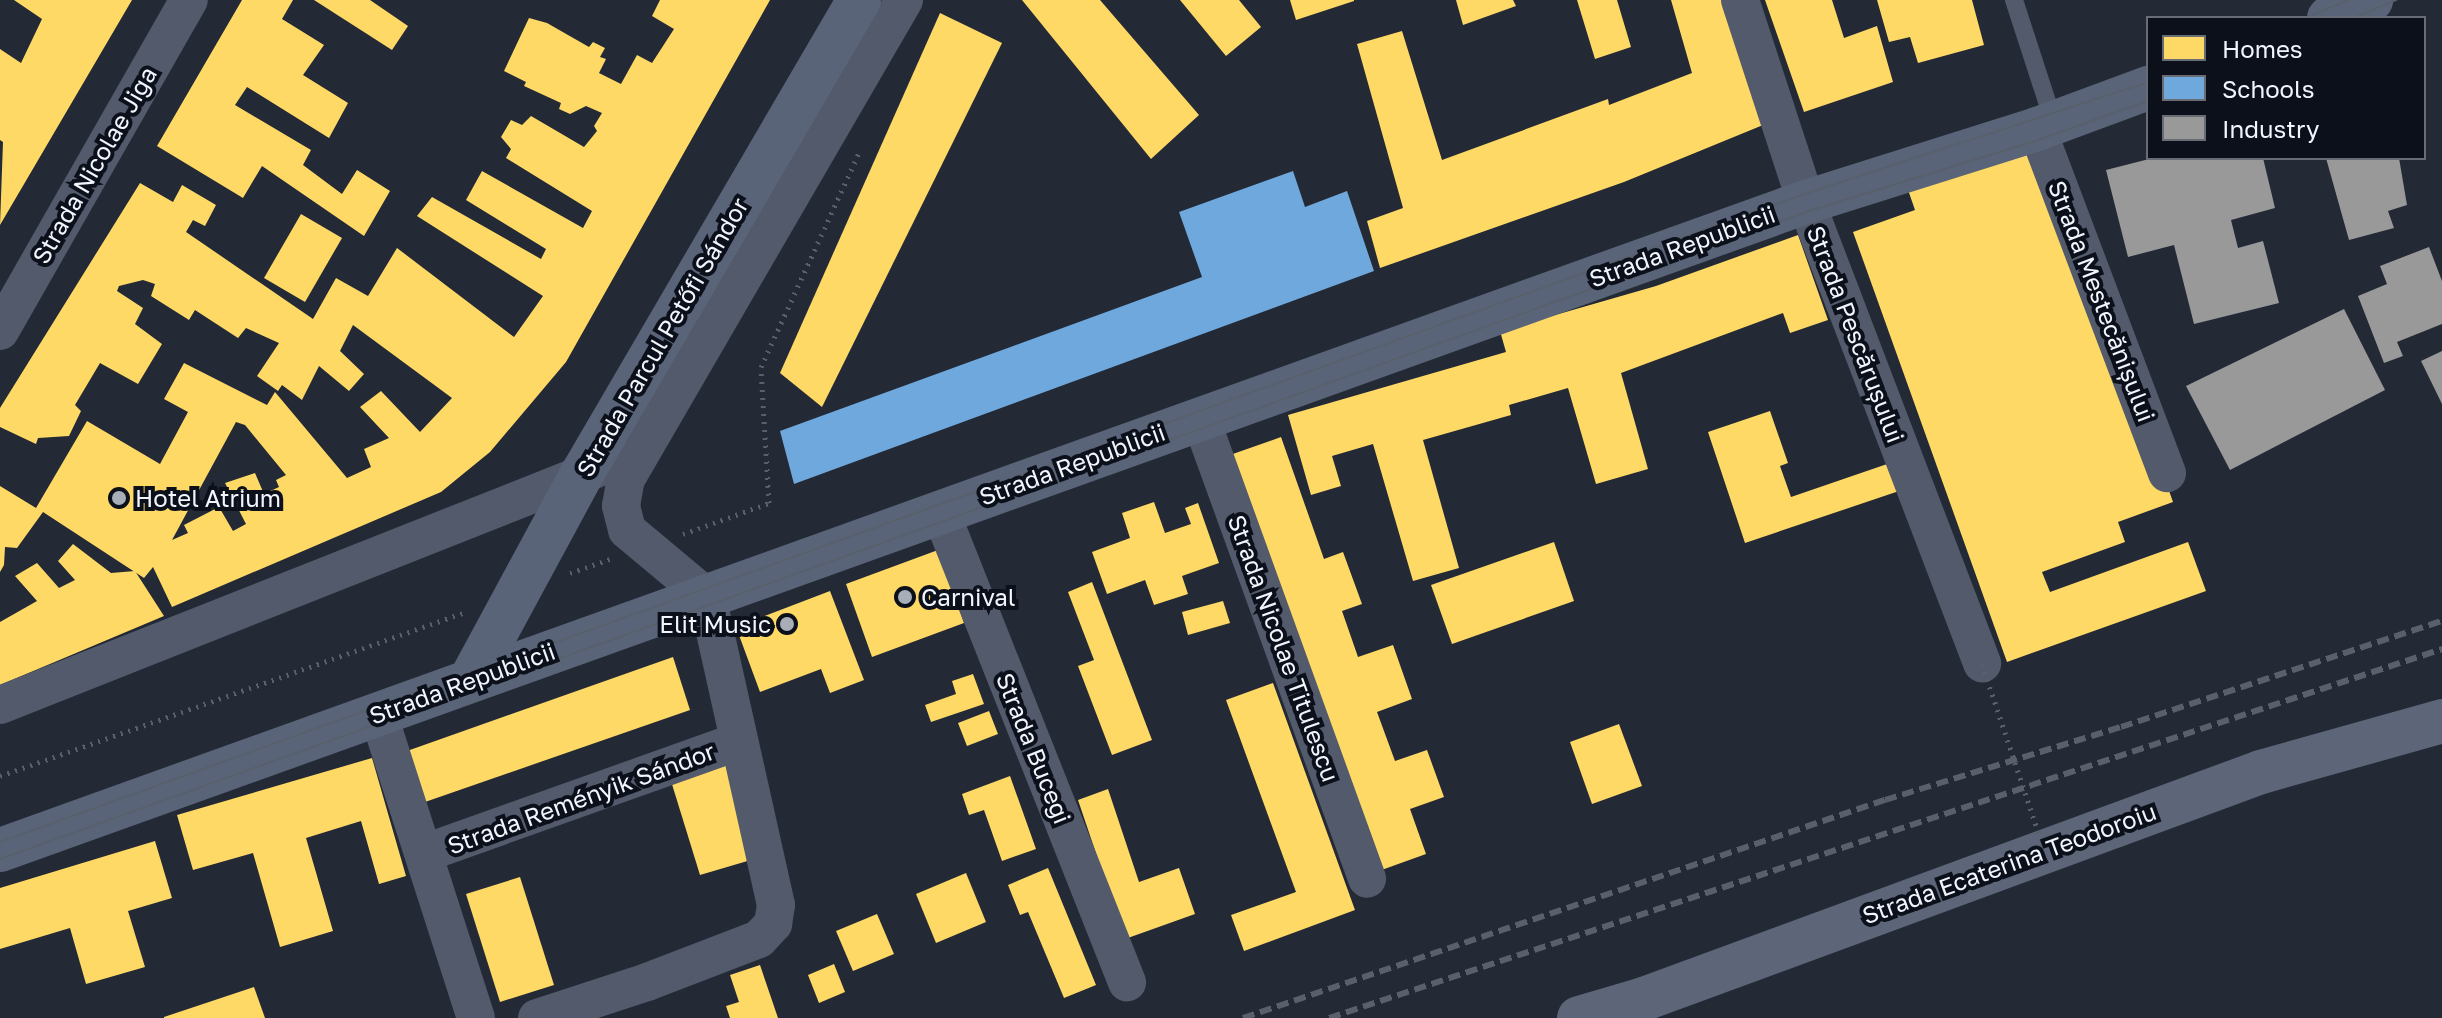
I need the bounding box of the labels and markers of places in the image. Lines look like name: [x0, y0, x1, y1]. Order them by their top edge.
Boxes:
place label: Hotel Atrium: [135, 484, 281, 512]
marker: Hotel Atrium: [110, 489, 128, 507]
place label: Carnival: [921, 583, 1015, 611]
marker: Carnival: [896, 588, 914, 606]
place label: Elit Music: [659, 610, 771, 638]
marker: Elit Music: [778, 615, 796, 633]

